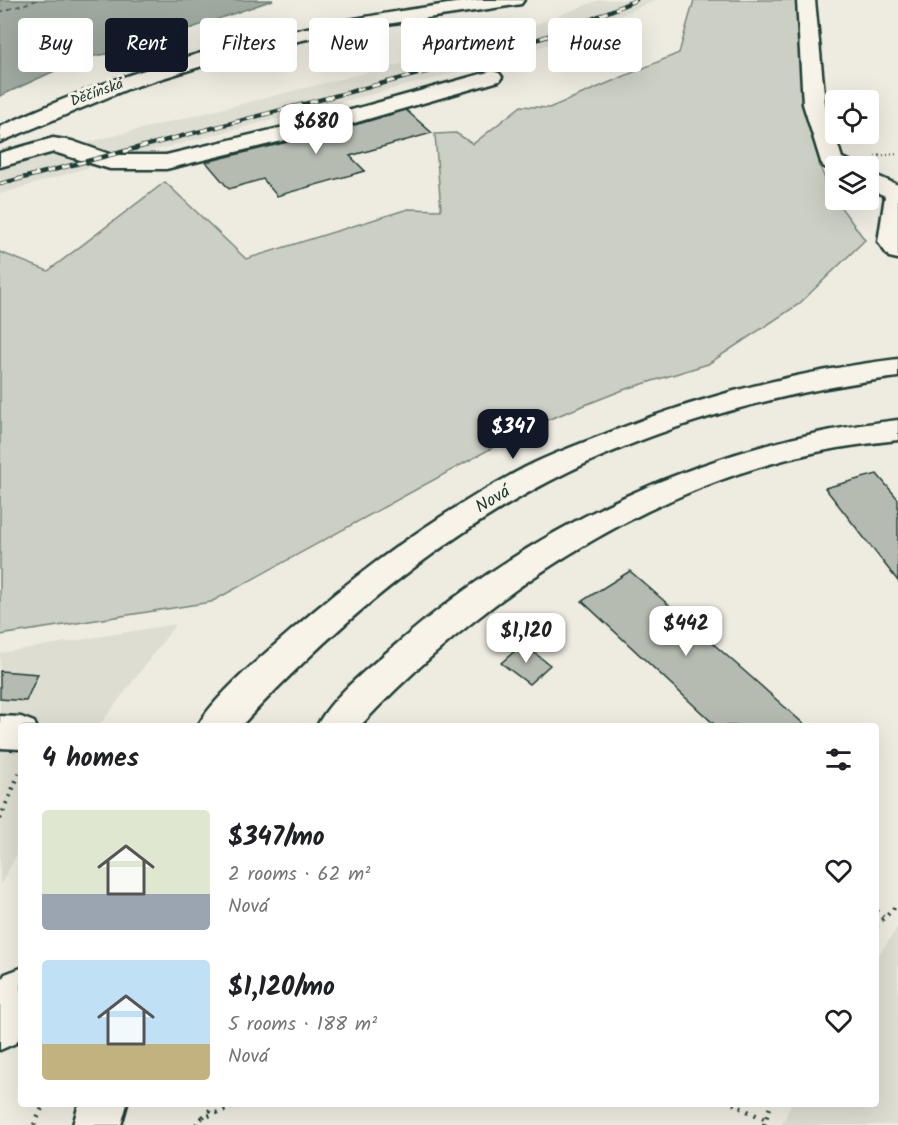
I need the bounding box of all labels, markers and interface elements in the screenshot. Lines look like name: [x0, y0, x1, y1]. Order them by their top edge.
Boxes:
chip: Buy: [18, 18, 93, 72]
chip: Rent: [105, 18, 188, 72]
chip: Filters: [200, 18, 297, 72]
chip: New: [309, 18, 389, 72]
chip: Apartment: [401, 18, 536, 72]
chip: House: [548, 18, 642, 72]
street label: Děčínská: [67, 72, 129, 114]
map controls: [825, 90, 879, 210]
button: locate: [825, 90, 879, 144]
pin: $680: [280, 104, 352, 155]
text: $680: [294, 107, 338, 139]
button: layers: [825, 156, 879, 210]
pin: $347: [477, 409, 549, 460]
text: $347: [491, 412, 535, 444]
street label: Nová: [470, 477, 517, 522]
pin: $442: [650, 606, 722, 657]
text: $442: [663, 609, 709, 641]
pin: $1,120: [477, 613, 575, 664]
text: $1,120: [500, 616, 552, 648]
text: 4 homes: [42, 738, 139, 780]
icon: filters: [822, 743, 855, 776]
text: $347/mo: [228, 817, 325, 859]
icon: home: [90, 834, 162, 906]
icon: heart: [822, 854, 855, 887]
text: 2 rooms · 62 m²: [228, 859, 370, 891]
text: Nová: [228, 891, 268, 923]
text: $1,120/mo: [228, 967, 335, 1009]
icon: home: [90, 984, 162, 1056]
icon: heart: [822, 1004, 855, 1037]
text: 5 rooms · 188 m²: [228, 1009, 377, 1041]
text: Nová: [228, 1041, 268, 1073]

